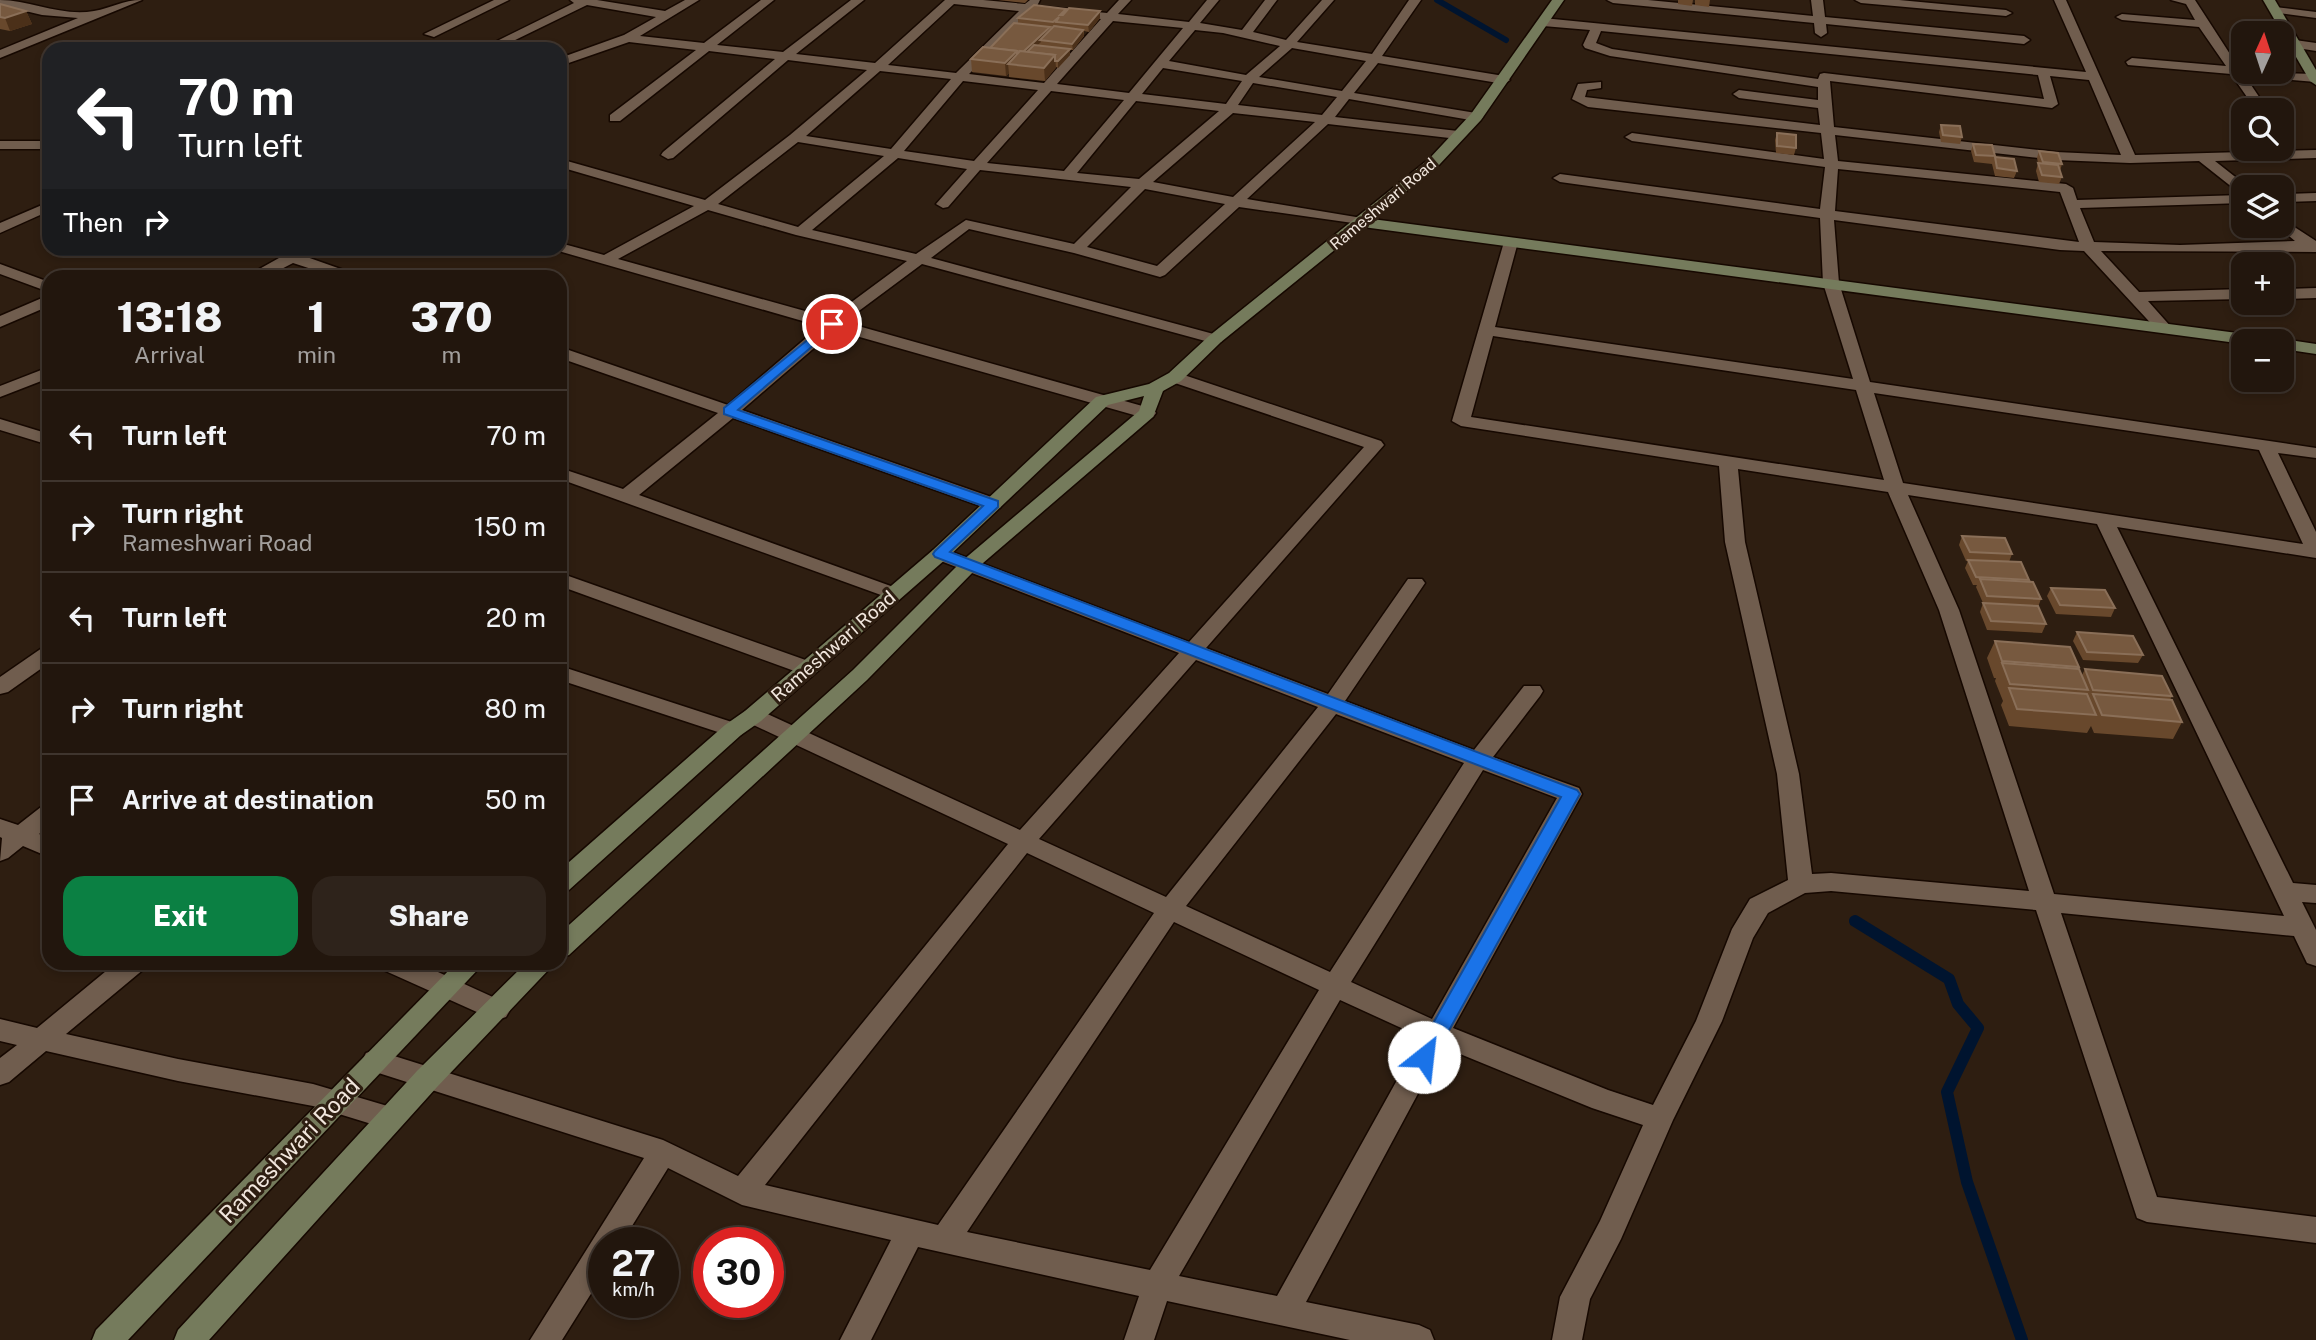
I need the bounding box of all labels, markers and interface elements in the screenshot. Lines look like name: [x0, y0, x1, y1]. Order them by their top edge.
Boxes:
north arrow: [2231, 21, 2294, 84]
map controls: [2231, 21, 2294, 392]
text: 70 m: [178, 68, 295, 126]
icon: left: [63, 70, 154, 161]
button: search: [2231, 98, 2294, 161]
text: Turn left: [178, 127, 303, 164]
street label: Rameshwari Road: [1326, 154, 1440, 254]
button: layers: [2231, 175, 2294, 238]
icon: right: [137, 203, 175, 241]
text: Then: [63, 207, 123, 238]
button: +: [2231, 252, 2294, 315]
text: 13:18: [116, 292, 223, 341]
text: 1: [307, 292, 326, 341]
text: 370: [410, 292, 493, 341]
pin: [802, 294, 862, 354]
icon: arrive: [813, 305, 851, 343]
button: −: [2231, 329, 2294, 392]
text: Arrival: [134, 341, 205, 368]
text: min: [297, 341, 336, 368]
text: m: [442, 341, 461, 368]
icon: left: [63, 417, 101, 455]
text: Turn left: [122, 420, 227, 451]
text: 70 m: [486, 420, 546, 451]
text: Turn right: [122, 498, 244, 529]
icon: right: [63, 508, 101, 546]
text: 150 m: [474, 511, 546, 542]
text: Rameshwari Road: [122, 529, 313, 556]
street label: Rameshwari Road: [766, 586, 900, 706]
icon: left: [63, 599, 101, 637]
text: Turn left: [122, 602, 227, 633]
text: 20 m: [486, 602, 546, 633]
icon: right: [63, 690, 101, 728]
text: Turn right: [122, 693, 244, 724]
text: 80 m: [485, 693, 546, 724]
icon: arrive: [63, 781, 101, 819]
text: Arrive at destination: [122, 784, 374, 815]
text: 50 m: [485, 784, 546, 815]
button: Exit: [63, 876, 298, 956]
button: Share: [312, 876, 546, 956]
position arrow: [1387, 1020, 1461, 1094]
street label: Rameshwari Road: [213, 1072, 365, 1228]
speed limit sign: 30: [693, 1227, 784, 1318]
text: 27: [611, 1243, 656, 1284]
text: km/h: [612, 1279, 655, 1300]

